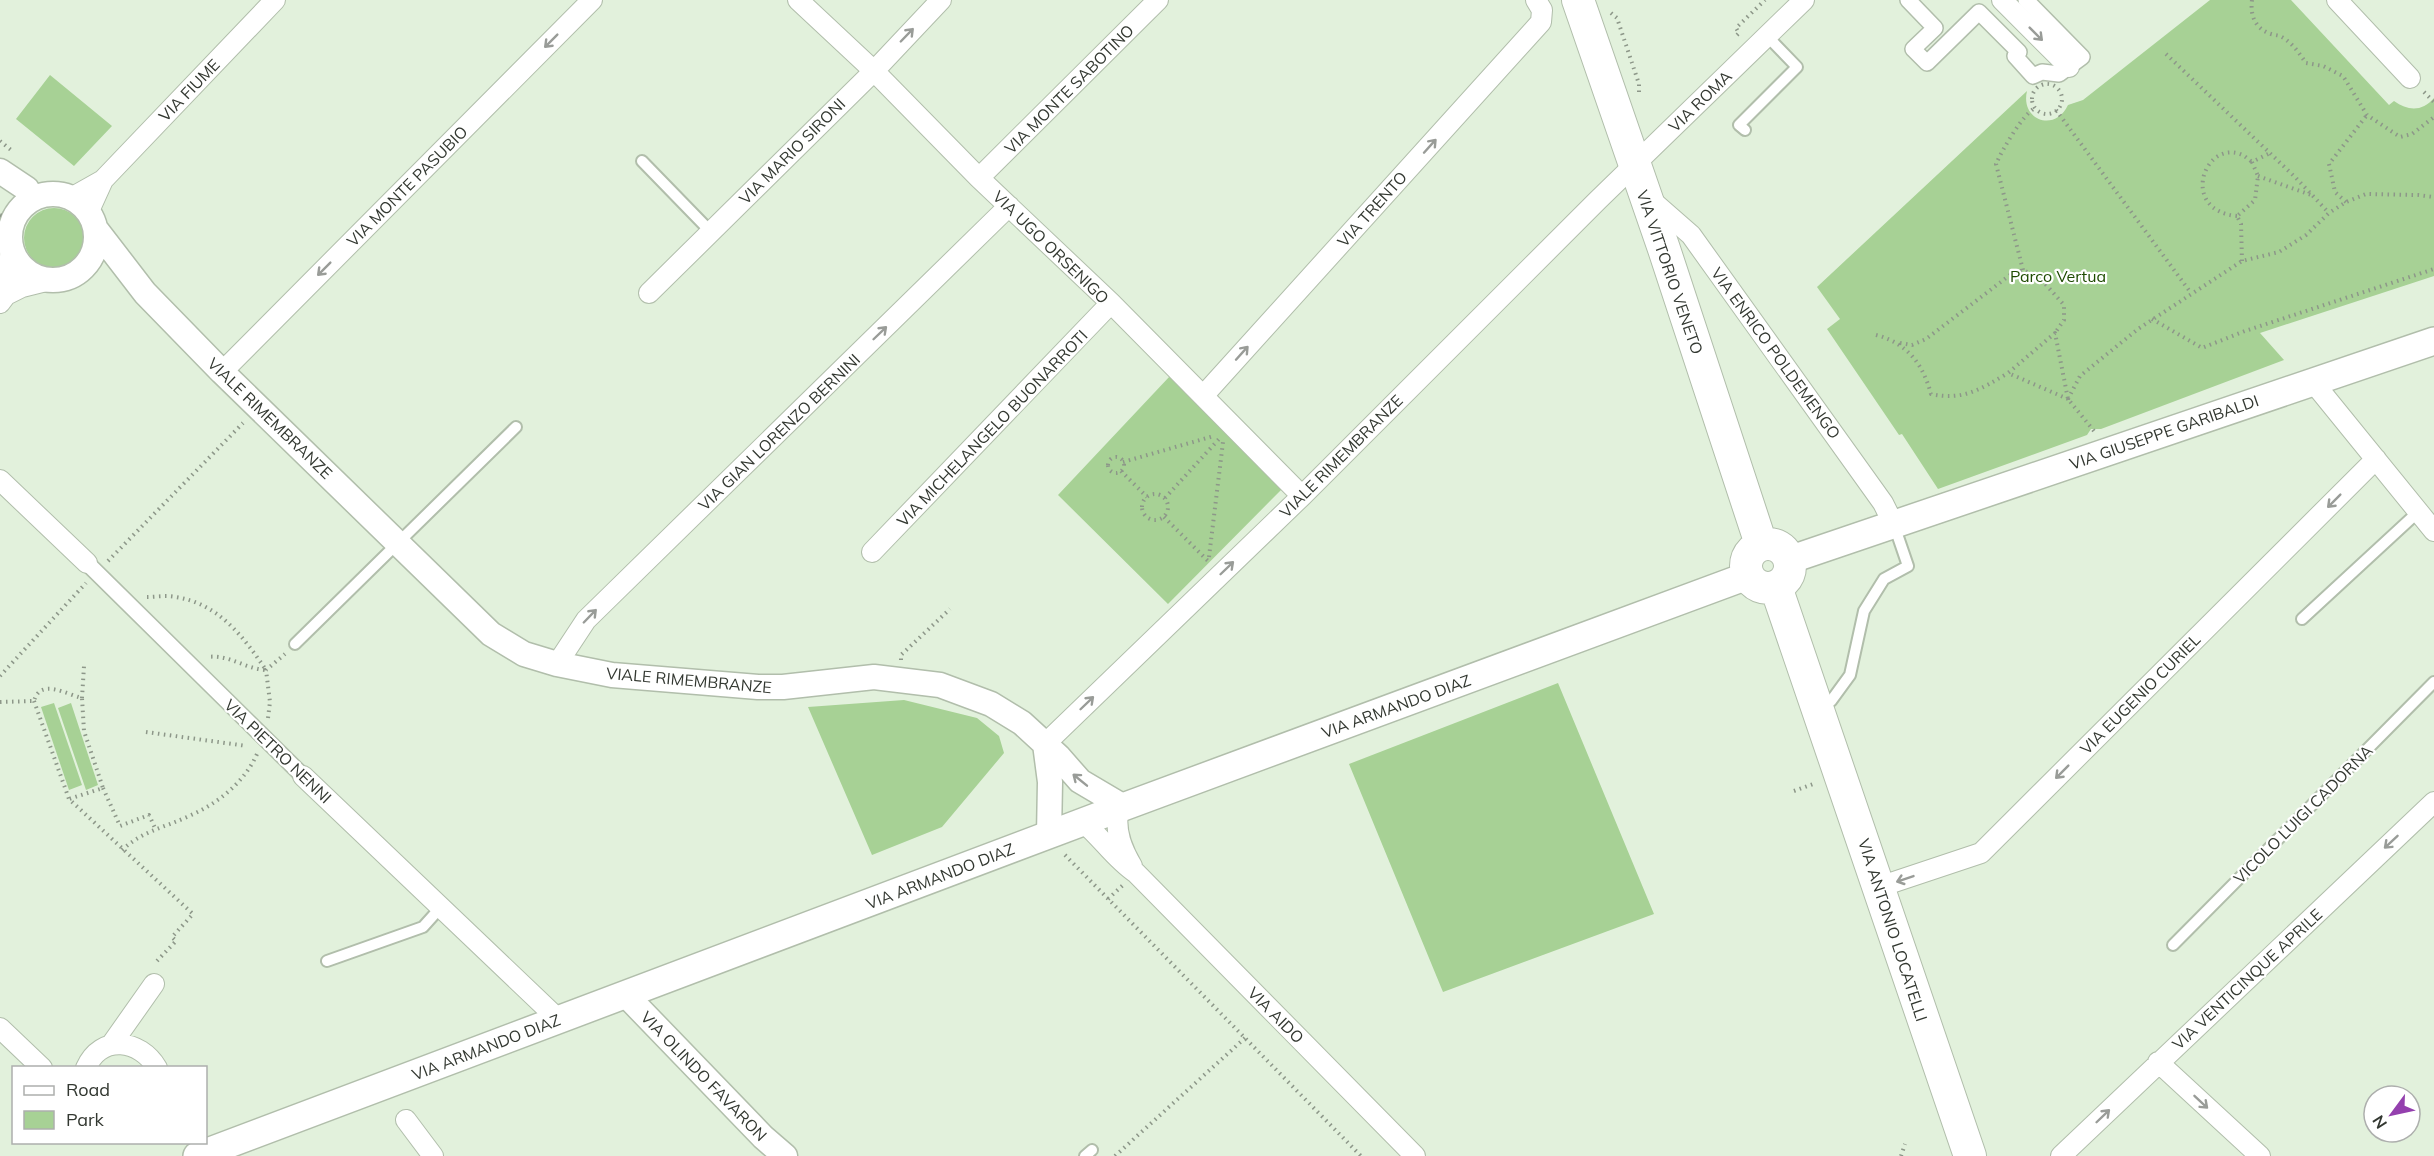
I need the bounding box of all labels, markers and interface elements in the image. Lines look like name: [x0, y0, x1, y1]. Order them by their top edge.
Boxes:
street label: VIA MONTE SABOTINO: [1000, 20, 1138, 158]
one-way arrow: [2028, 26, 2043, 41]
one-way arrow: [900, 28, 914, 43]
one-way arrow: [543, 34, 558, 49]
street label: VIA FIUME: [154, 55, 224, 125]
street label: VIA ROMA: [1664, 66, 1736, 136]
street label: VIA MARIO SIRONI: [735, 94, 849, 208]
street label: VIA MONTE PASUBIO: [342, 121, 472, 251]
one-way arrow: [1423, 139, 1437, 154]
street label: VIA TRENTO: [1333, 167, 1411, 251]
street label: VIA UGO ORSENIGO: [989, 186, 1113, 308]
street label: VIA VITTORIO VENETO: [1632, 187, 1708, 357]
one-way arrow: [317, 261, 332, 276]
street label: VIA ENRICO POLDEMENGO: [1707, 263, 1845, 443]
park label: Parco Vertua: [2010, 266, 2106, 286]
street label: VIA MICHELANGELO BUONARROTI: [893, 325, 1091, 531]
one-way arrow: [872, 326, 887, 340]
one-way arrow: [1235, 346, 1249, 361]
street label: VIA GIAN LORENZO BERNINI: [694, 349, 864, 515]
street label: VIALE RIMEMBRANZE: [203, 353, 337, 483]
street label: VIALE RIMEMBRANZE: [1275, 390, 1407, 522]
street label: VIA GIUSEPPE GARIBALDI: [2067, 390, 2261, 474]
one-way arrow: [2327, 493, 2342, 508]
one-way arrow: [1220, 561, 1235, 575]
one-way arrow: [583, 609, 598, 624]
street label: VIA EUGENIO CURIEL: [2076, 629, 2205, 758]
street label: VIALE RIMEMBRANZE: [605, 663, 773, 697]
street label: VIA ARMANDO DIAZ: [1319, 670, 1473, 742]
street label: VIA PIETRO NENNI: [220, 695, 336, 807]
one-way arrow: [1080, 696, 1095, 711]
street label: VICOLO LUIGI CADORNA: [2229, 740, 2377, 888]
one-way arrow: [2055, 764, 2069, 779]
one-way arrow: [1072, 774, 1088, 787]
one-way arrow: [2384, 835, 2399, 849]
street label: VIA ANTONIO LOCATELLI: [1854, 836, 1932, 1024]
street label: VIA ARMANDO DIAZ: [863, 838, 1017, 914]
one-way arrow: [1896, 874, 1915, 885]
street label: VIA VENTICINQUE APRILE: [2168, 904, 2326, 1054]
street label: VIA AIDO: [1244, 983, 1308, 1047]
street label: VIA OLINDO FAVARON: [637, 1007, 771, 1145]
street label: VIA ARMANDO DIAZ: [409, 1009, 563, 1085]
legend: [12, 1066, 207, 1144]
text: Road: [66, 1078, 110, 1101]
north arrow: [2362, 1084, 2422, 1144]
one-way arrow: [2194, 1095, 2209, 1109]
text: Park: [66, 1108, 105, 1131]
one-way arrow: [2095, 1108, 2110, 1123]
text: N: [2368, 1112, 2391, 1133]

